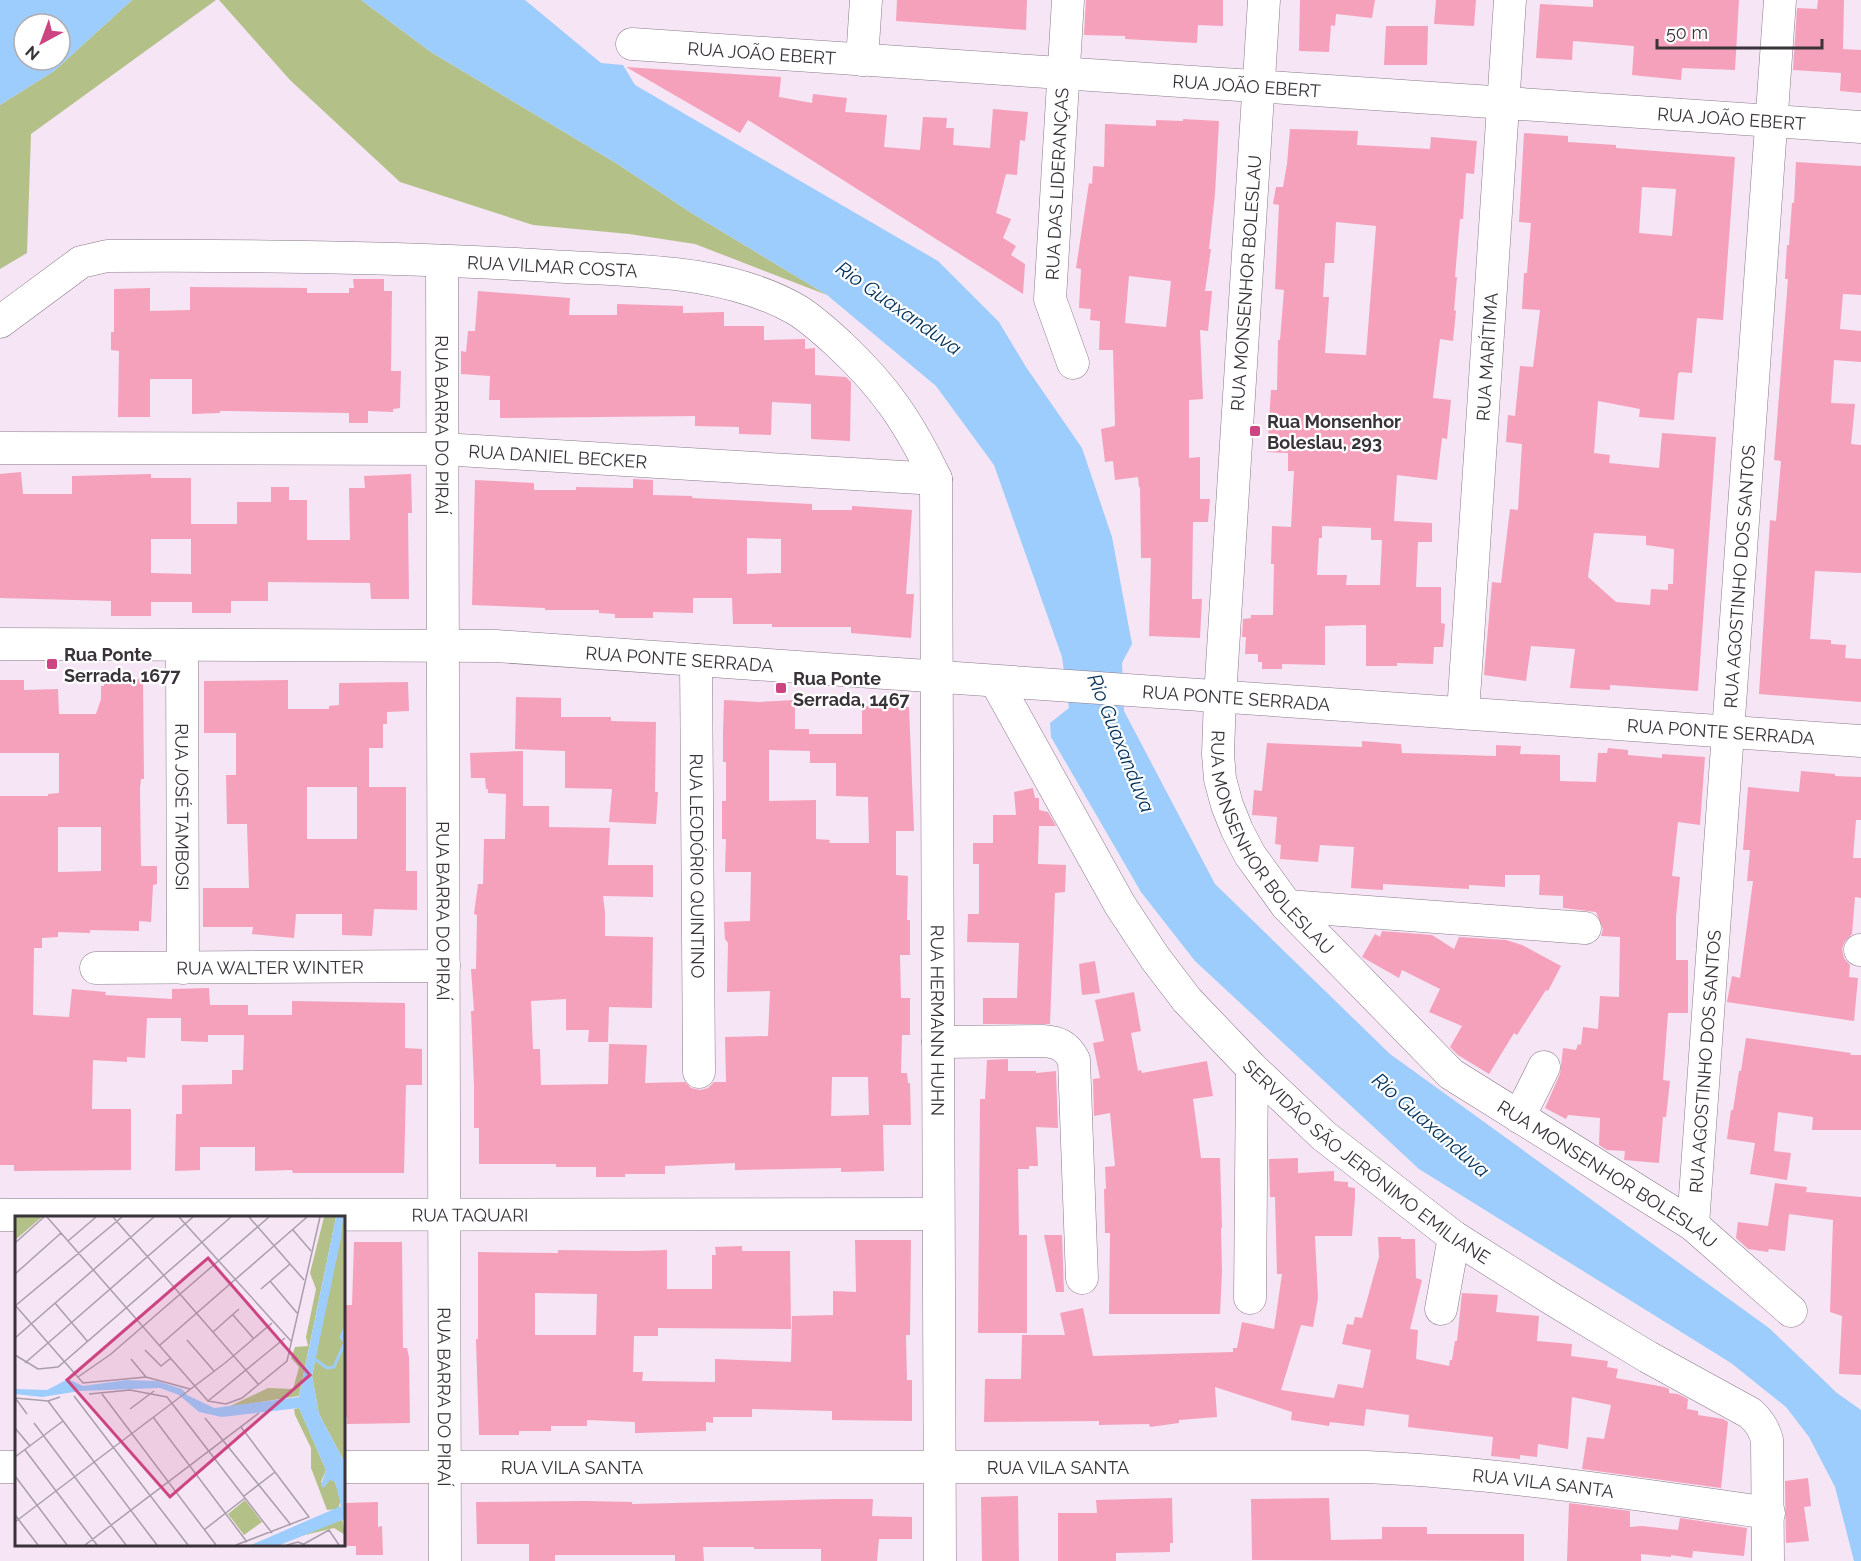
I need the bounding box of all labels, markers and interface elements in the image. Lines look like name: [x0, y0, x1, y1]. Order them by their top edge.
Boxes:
north arrow: [12, 12, 72, 72]
scale bar: [1657, 12, 1822, 50]
text: 50 m: [1666, 22, 1708, 43]
street label: RUA JOÃO EBERT: [687, 37, 837, 68]
text: N: [22, 42, 43, 64]
street label: RUA JOÃO EBERT: [1172, 70, 1321, 101]
street label: RUA DAS LIDERANÇAS: [1041, 87, 1073, 281]
street label: RUA JOÃO EBERT: [1657, 103, 1806, 134]
street label: RUA MONSENHOR BOLESLAU: [1227, 154, 1265, 412]
street label: RUA VILMAR COSTA: [467, 251, 638, 281]
water label: Rio Guaxanduva: [832, 256, 966, 360]
street label: RUA MARÍTIMA: [1472, 292, 1501, 422]
street label: RUA BARRA DO PIRAÍ: [432, 335, 454, 515]
place label: Rua Monsenhor Boleslau, 293: [1267, 411, 1401, 453]
marker: Rua Monsenhor Boleslau, 293: [1248, 424, 1262, 438]
street label: RUA DANIEL BECKER: [468, 440, 648, 472]
street label: RUA AGOSTINHO DOS SANTOS: [1719, 444, 1759, 709]
street label: RUA PONTE SERRADA: [585, 642, 774, 676]
place label: Rua Ponte Serrada, 1677: [64, 644, 181, 686]
marker: Rua Ponte Serrada, 1677: [45, 657, 59, 671]
place label: Rua Ponte Serrada, 1467: [793, 668, 911, 710]
water label: Rio Guaxanduva: [1082, 670, 1160, 816]
marker: Rua Ponte Serrada, 1467: [774, 681, 788, 695]
street label: RUA PONTE SERRADA: [1142, 681, 1331, 715]
street label: RUA PONTE SERRADA: [1626, 714, 1816, 748]
street label: RUA JOSÉ TAMBOSI: [172, 723, 194, 891]
street label: RUA MONSENHOR BOLESLAU: [1207, 730, 1338, 958]
street label: RUA LEODÓRIO QUINTINO: [686, 753, 709, 979]
street label: RUA BARRA DO PIRAÍ: [433, 821, 455, 1001]
street label: RUA HERMANN HUHN: [927, 925, 949, 1116]
street label: RUA AGOSTINHO DOS SANTOS: [1685, 929, 1724, 1194]
street label: RUA WALTER WINTER: [176, 956, 364, 978]
street label: SERVIDÃO SÃO JERÔNIMO EMILIANE: [1239, 1055, 1494, 1268]
water label: Rio Guaxanduva: [1367, 1068, 1495, 1182]
street label: RUA MONSENHOR BOLESLAU: [1494, 1095, 1722, 1252]
street label: RUA TAQUARI: [412, 1204, 528, 1225]
inset map: [15, 1216, 345, 1546]
street label: RUA BARRA DO PIRAÍ: [434, 1307, 456, 1487]
street label: RUA VILA SANTA: [501, 1457, 643, 1478]
street label: RUA VILA SANTA: [987, 1457, 1129, 1478]
street label: RUA VILA SANTA: [1471, 1464, 1615, 1501]

